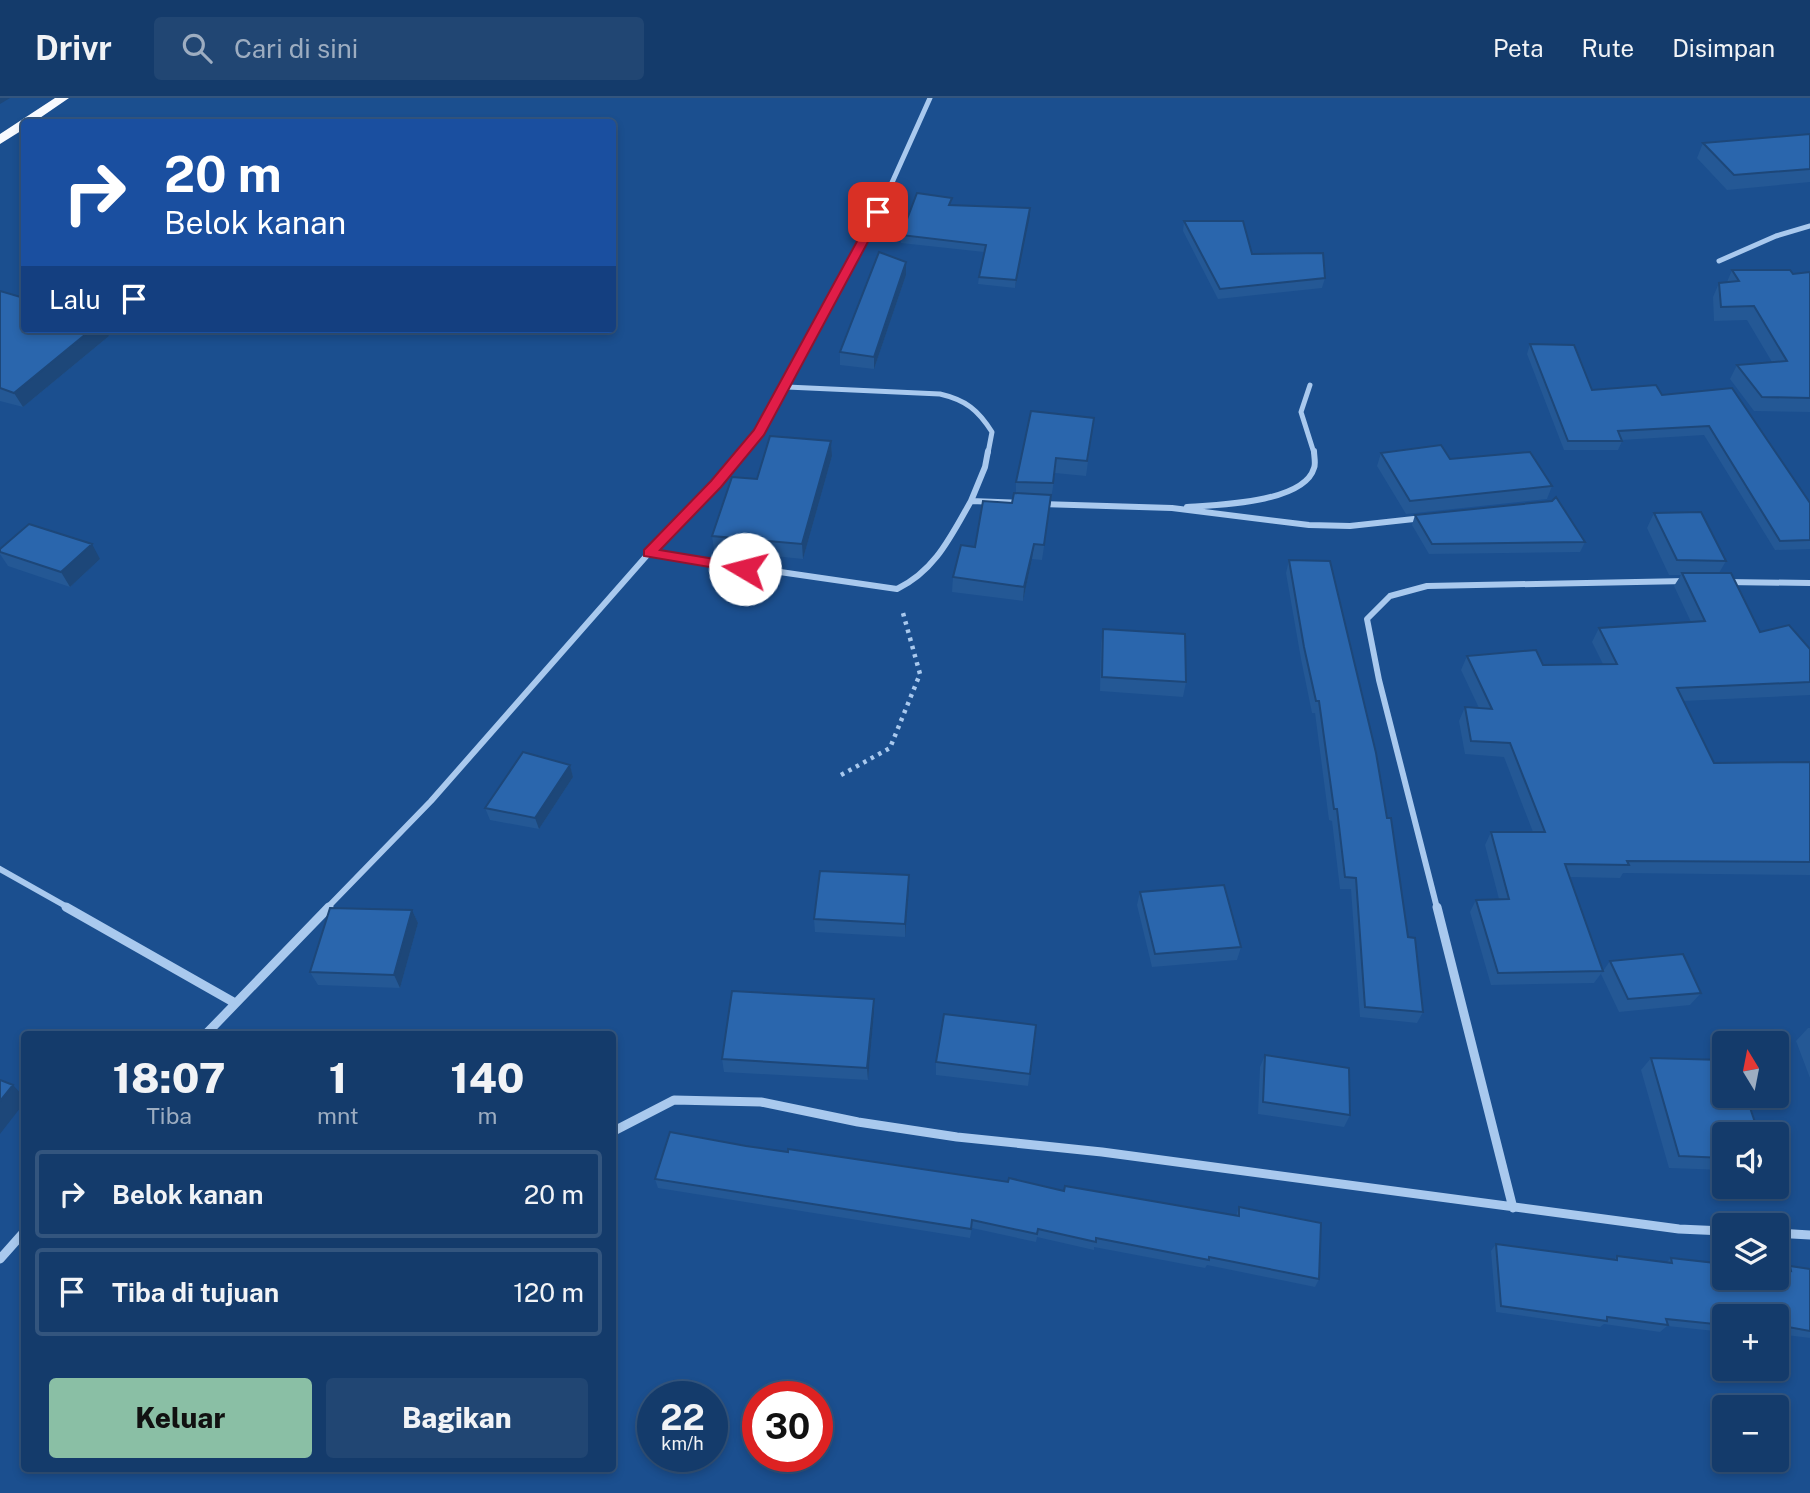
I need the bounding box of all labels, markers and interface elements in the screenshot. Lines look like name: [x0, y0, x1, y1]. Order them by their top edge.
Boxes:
search box: [154, 17, 644, 80]
text: Drivr: [35, 29, 112, 67]
icon: search: [178, 29, 216, 67]
text: Cari di sini: [234, 33, 358, 64]
text: Peta: [1493, 34, 1544, 62]
text: Rute: [1582, 34, 1634, 62]
text: Disimpan: [1672, 34, 1775, 62]
text: 20 m: [164, 145, 282, 203]
icon: right: [49, 147, 140, 238]
pin: [848, 182, 908, 242]
icon: arrive: [859, 193, 897, 231]
text: Belok kanan: [164, 204, 346, 241]
icon: arrive: [115, 280, 153, 318]
text: Lalu: [49, 284, 101, 315]
position arrow: [708, 532, 782, 606]
north arrow: [1712, 1031, 1788, 1108]
map controls: [1712, 1031, 1789, 1472]
text: 18:07: [113, 1053, 226, 1102]
text: 1: [329, 1053, 347, 1102]
text: 140: [450, 1053, 524, 1102]
text: Tiba: [146, 1102, 192, 1129]
text: mnt: [317, 1102, 359, 1129]
text: m: [477, 1102, 497, 1129]
button: sound: [1712, 1122, 1789, 1199]
icon: right: [53, 1175, 91, 1213]
text: Belok kanan: [112, 1179, 263, 1210]
text: 20 m: [524, 1179, 584, 1210]
button: layers: [1712, 1213, 1789, 1290]
icon: arrive: [53, 1273, 91, 1311]
text: Tiba di tujuan: [112, 1277, 279, 1308]
text: 120 m: [513, 1277, 584, 1308]
button: +: [1712, 1304, 1789, 1381]
button: Keluar: [49, 1378, 312, 1458]
button: Bagikan: [326, 1378, 588, 1458]
speed limit sign: 30: [742, 1381, 833, 1472]
button: −: [1712, 1395, 1789, 1472]
text: 22: [660, 1397, 705, 1438]
text: km/h: [661, 1433, 704, 1454]

